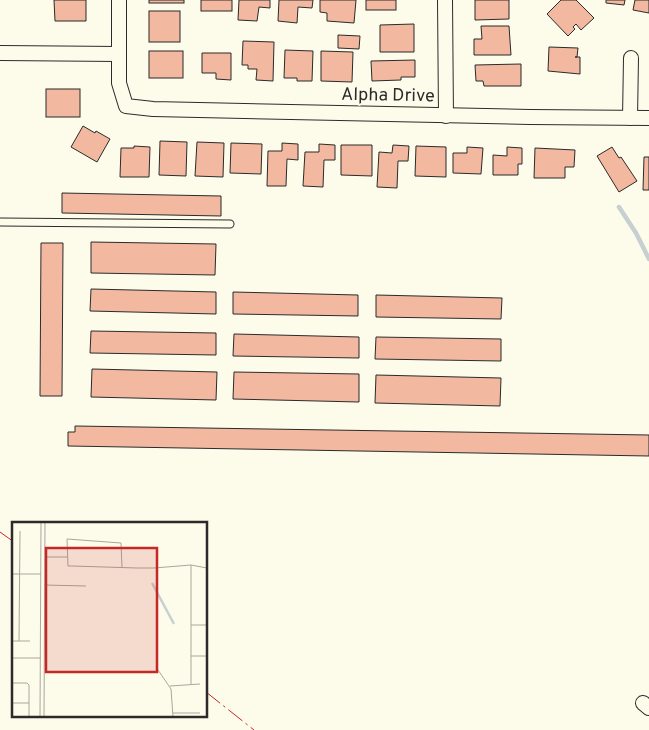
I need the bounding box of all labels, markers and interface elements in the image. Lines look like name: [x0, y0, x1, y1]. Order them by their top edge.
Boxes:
street label: Alpha Drive: [341, 84, 435, 108]
inset map: [12, 522, 208, 718]

